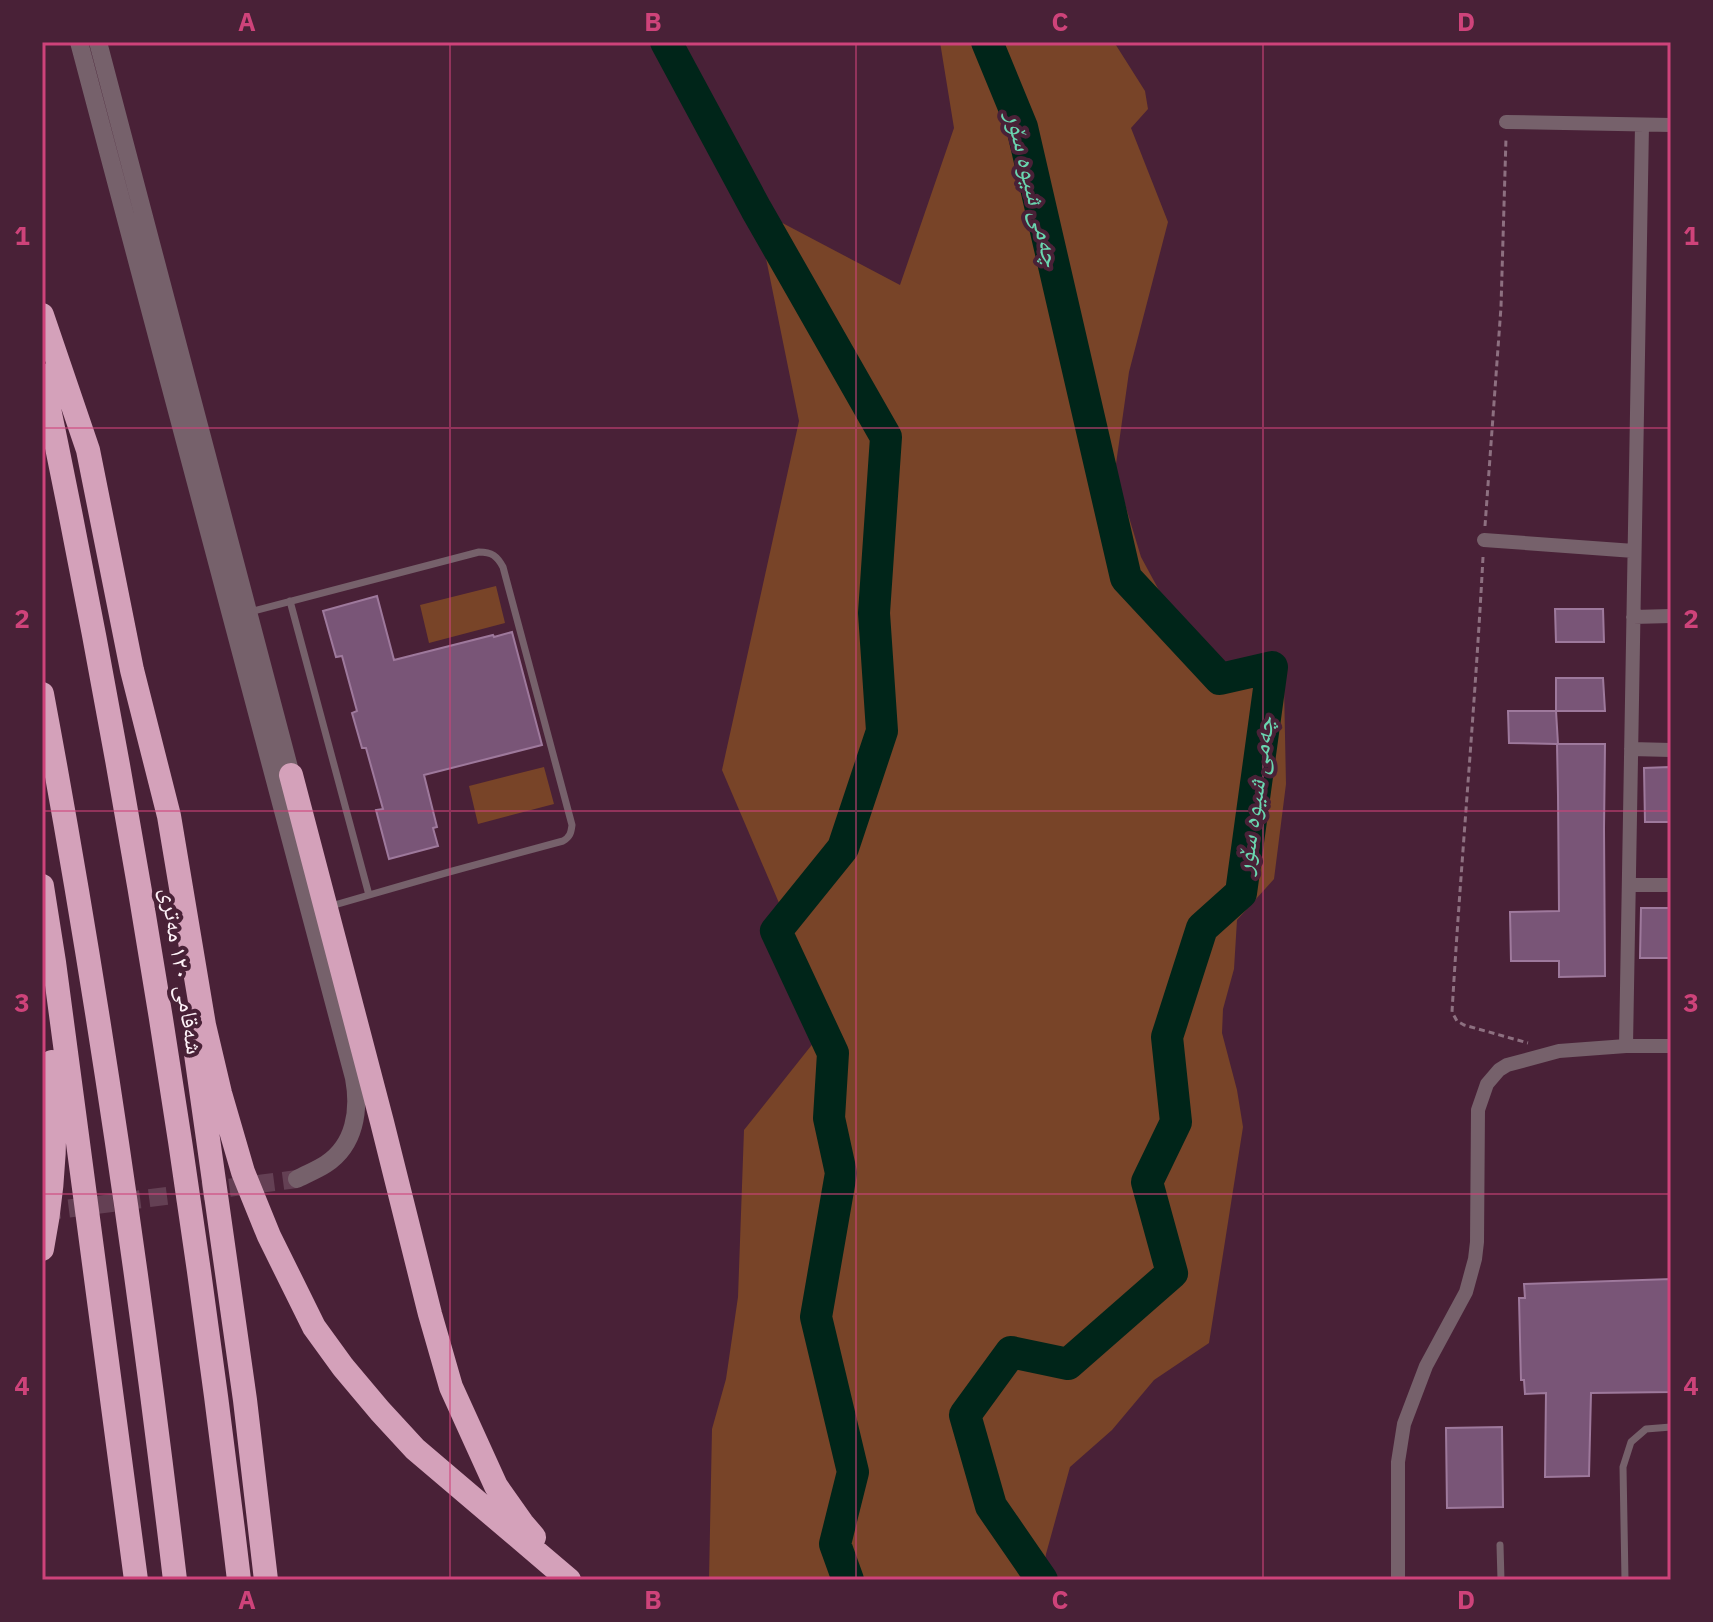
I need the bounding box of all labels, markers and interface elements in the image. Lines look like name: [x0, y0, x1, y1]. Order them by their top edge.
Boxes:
text: A: [238, 4, 256, 38]
text: B: [644, 4, 662, 38]
text: C: [1052, 4, 1069, 38]
text: D: [1457, 4, 1475, 38]
water label: چەمی شیوە سۆر: [999, 106, 1071, 270]
text: 1: [14, 218, 30, 252]
text: 1: [1683, 218, 1699, 252]
text: 2: [14, 601, 30, 635]
text: 2: [1683, 601, 1699, 635]
water label: چەمی شیوە سۆر: [1225, 713, 1281, 878]
street label: شەقامی ١٢٠ مەتری: [154, 885, 212, 1057]
text: 3: [14, 985, 30, 1019]
text: 3: [1683, 985, 1699, 1019]
text: 4: [14, 1368, 30, 1402]
text: 4: [1683, 1368, 1699, 1402]
text: A: [238, 1582, 256, 1616]
text: B: [644, 1582, 662, 1616]
text: C: [1052, 1582, 1069, 1616]
text: D: [1457, 1582, 1475, 1616]

